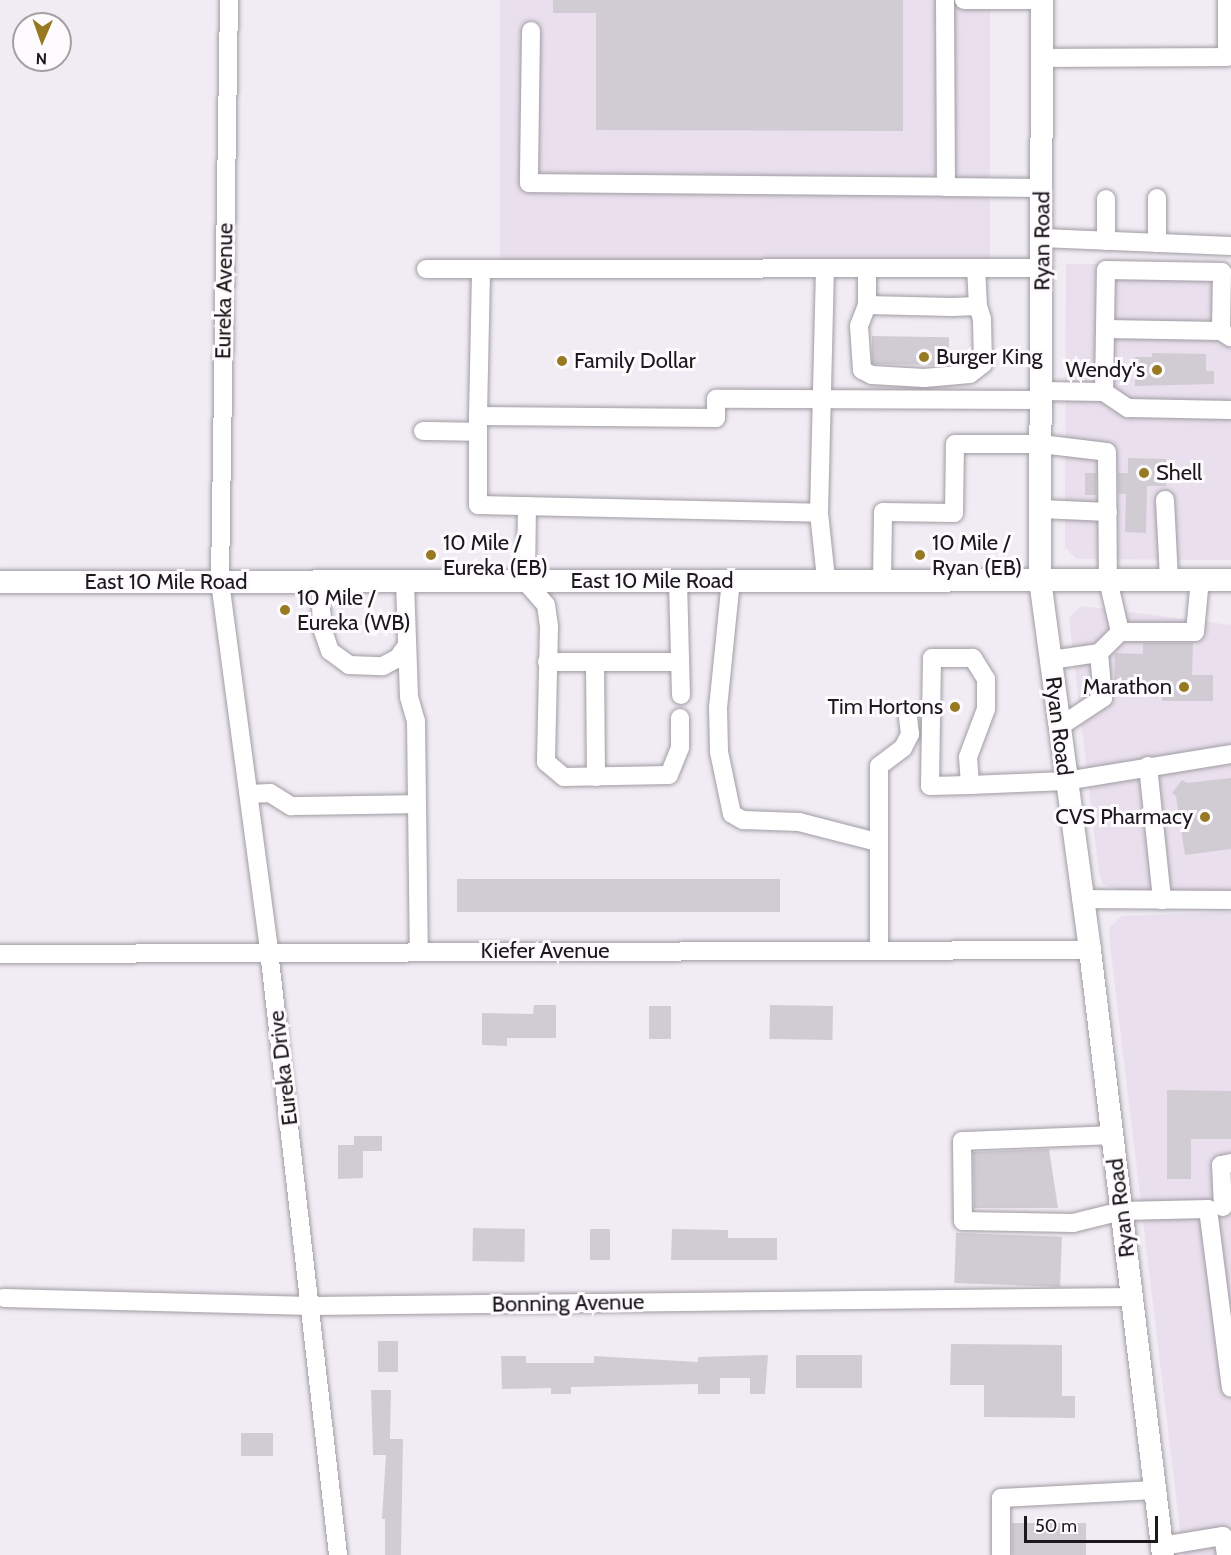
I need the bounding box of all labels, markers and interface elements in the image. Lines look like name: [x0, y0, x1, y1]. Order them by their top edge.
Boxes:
north arrow: [12, 12, 72, 72]
text: N: [35, 49, 47, 68]
street label: Ryan Road: [1029, 191, 1055, 291]
street label: Eureka Avenue: [210, 223, 238, 359]
place label: Burger King: [936, 344, 1042, 370]
place label: Family Dollar: [574, 348, 696, 374]
marker: Burger King: [917, 350, 931, 364]
marker: Family Dollar: [555, 354, 569, 368]
place label: Wendy's: [1066, 357, 1145, 383]
marker: Wendy's: [1150, 363, 1164, 377]
place label: Shell: [1156, 460, 1202, 486]
marker: Shell: [1137, 466, 1151, 480]
place label: 10 Mile / Eureka (EB): [443, 529, 548, 580]
place label: 10 Mile / Ryan (EB): [932, 529, 1022, 580]
marker: 10 Mile / Eureka (EB): [424, 548, 438, 562]
marker: 10 Mile / Ryan (EB): [913, 548, 927, 562]
street label: East 10 Mile Road: [570, 568, 734, 594]
street label: East 10 Mile Road: [84, 569, 248, 595]
place label: 10 Mile / Eureka (WB): [297, 584, 411, 636]
marker: 10 Mile / Eureka (WB): [278, 603, 292, 617]
place label: Marathon: [1083, 674, 1172, 700]
street label: Ryan Road: [1040, 675, 1078, 777]
marker: Marathon: [1177, 680, 1191, 694]
place label: Tim Hortons: [827, 694, 943, 720]
marker: Tim Hortons: [948, 700, 962, 714]
place label: CVS Pharmacy: [1055, 804, 1193, 830]
marker: CVS Pharmacy: [1198, 810, 1212, 824]
street label: Kiefer Avenue: [481, 938, 609, 964]
street label: Eureka Drive: [263, 1009, 303, 1127]
street label: Ryan Road: [1102, 1157, 1140, 1259]
street label: Bonning Avenue: [492, 1288, 644, 1318]
scale bar: [1027, 1504, 1160, 1542]
text: 50 m: [1035, 1515, 1077, 1537]

